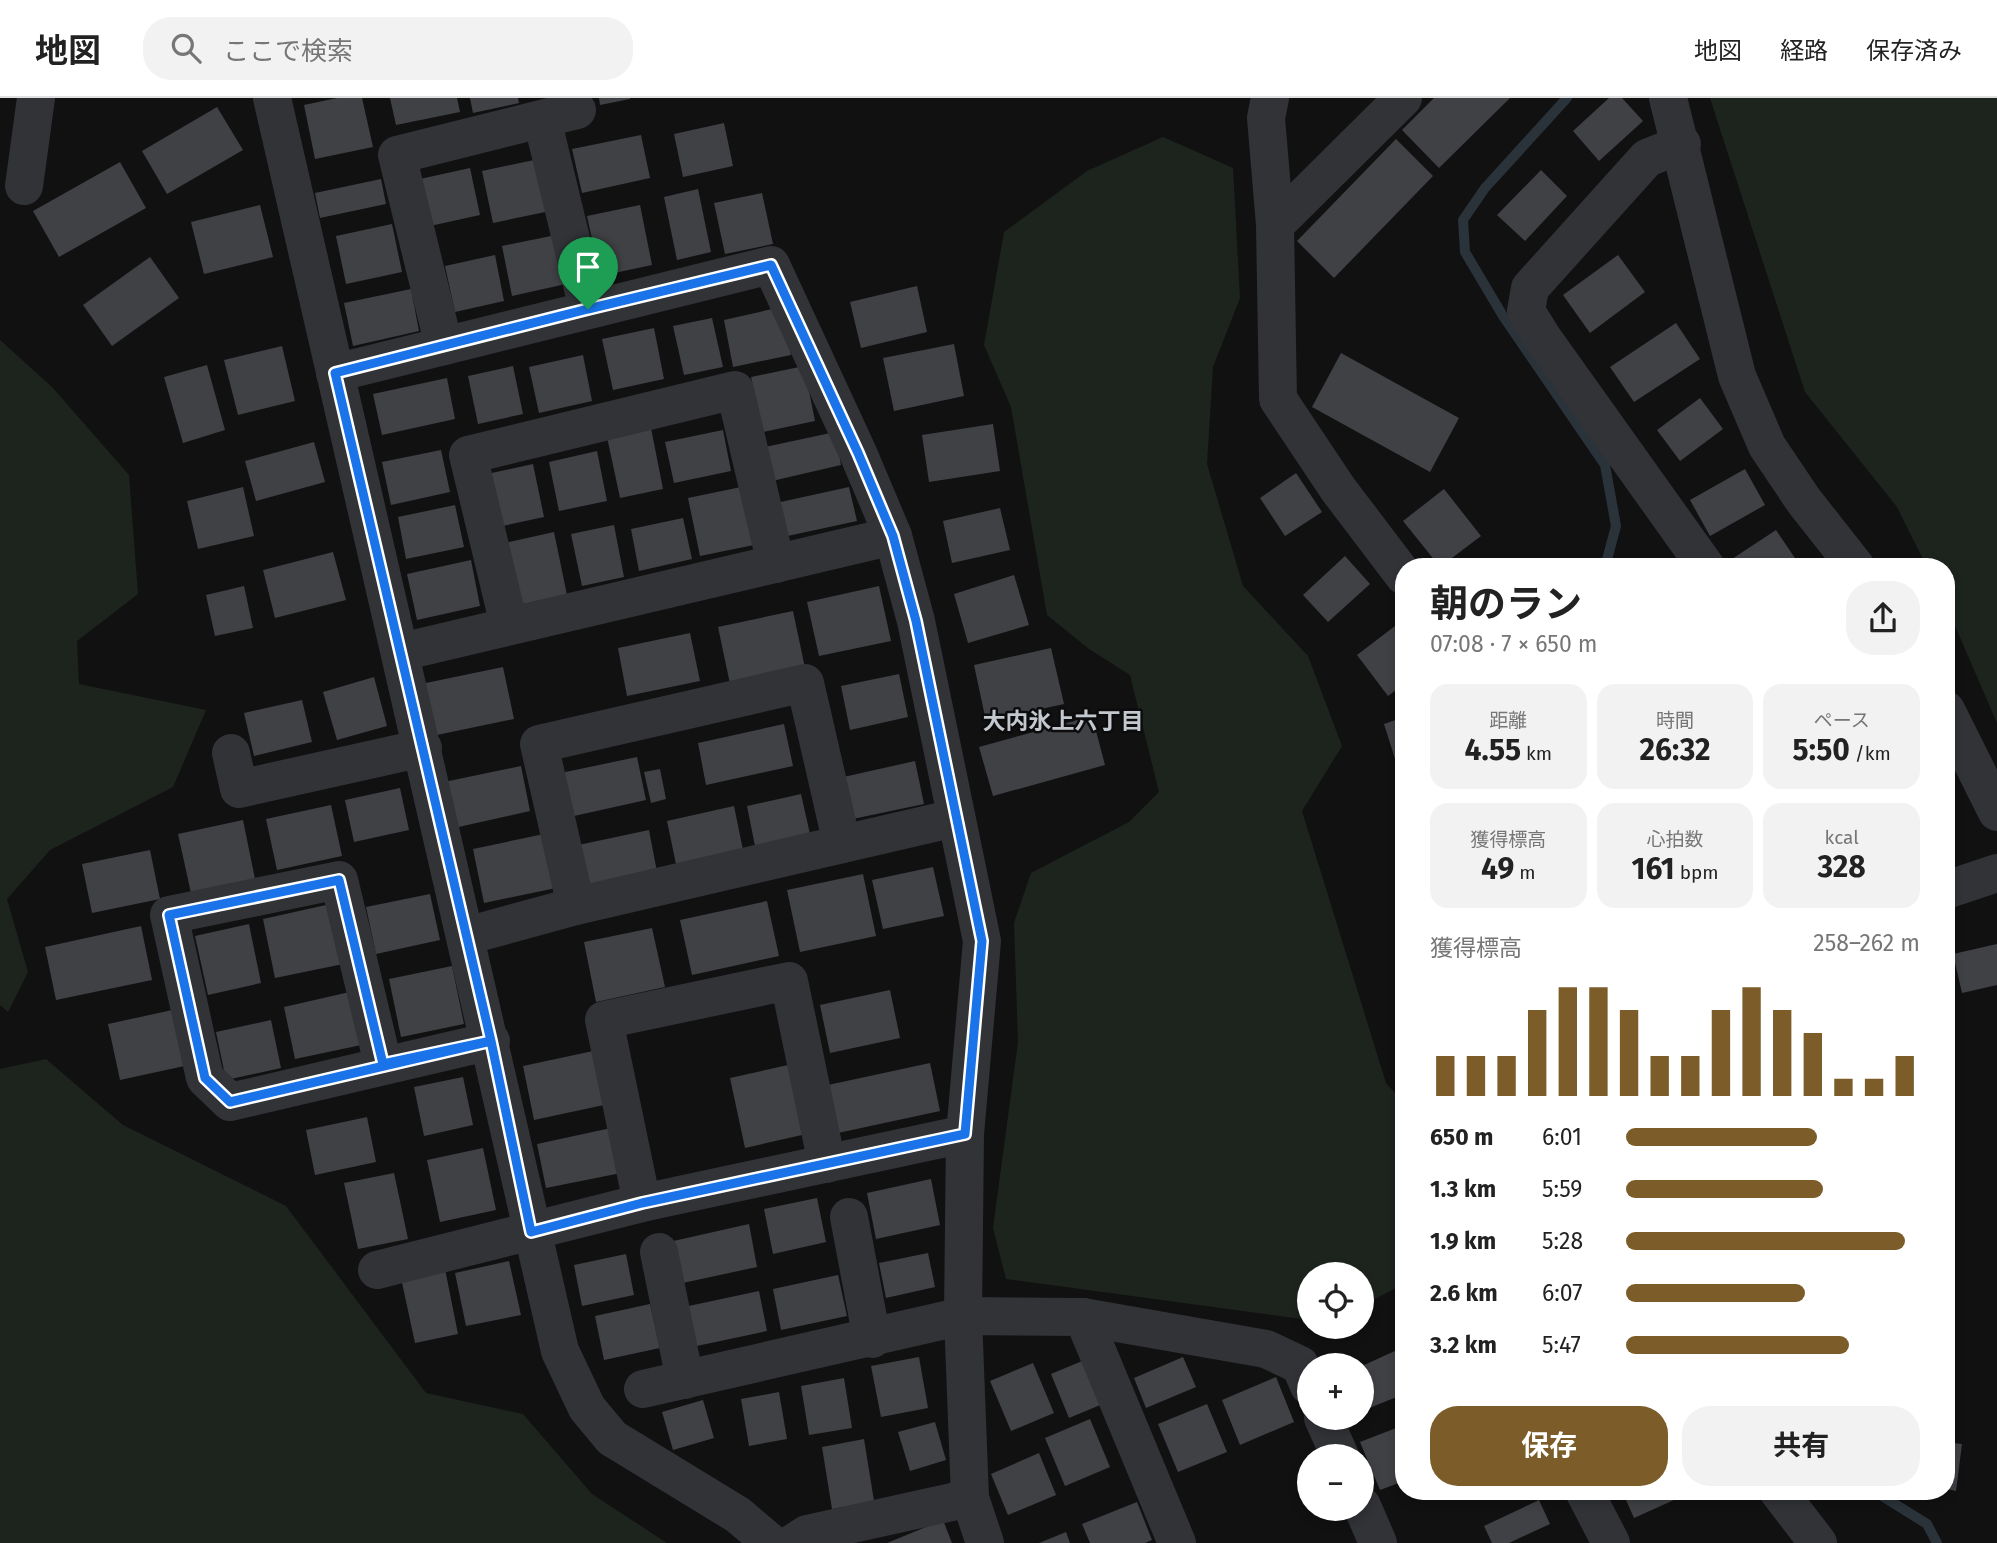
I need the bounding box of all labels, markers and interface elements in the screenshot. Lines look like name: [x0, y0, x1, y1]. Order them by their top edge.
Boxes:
search box: [143, 17, 633, 80]
icon: search: [167, 29, 205, 67]
text: 地図: [35, 31, 101, 71]
text: ここで検索: [223, 36, 353, 67]
text: 地図: [1694, 37, 1742, 65]
text: 経路: [1780, 37, 1828, 65]
text: 保存済み: [1866, 37, 1962, 65]
pin: [558, 237, 618, 309]
icon: arrive: [569, 248, 607, 286]
text: 朝のラン: [1430, 581, 1582, 627]
button: share: [1846, 581, 1920, 655]
text: 07:08 · 7 × 650 m: [1430, 630, 1598, 658]
district label: 大内氷上六丁目: [983, 707, 1144, 735]
text: 距離: [1489, 709, 1527, 732]
text: 時間: [1656, 709, 1694, 732]
text: ペース: [1814, 709, 1870, 732]
text: 4.55: [1465, 732, 1521, 768]
text: 26:32: [1640, 732, 1710, 768]
text: 5:50: [1793, 732, 1850, 768]
text: km: [1521, 742, 1552, 765]
text: /km: [1850, 742, 1891, 765]
text: kcal: [1825, 826, 1859, 849]
text: 獲得標高: [1470, 828, 1546, 851]
text: 心拍数: [1646, 828, 1704, 851]
text: 328: [1818, 849, 1866, 885]
text: 49: [1481, 851, 1514, 887]
text: 161: [1632, 851, 1675, 887]
text: m: [1514, 861, 1536, 884]
text: bpm: [1675, 861, 1718, 884]
text: 258–262 m: [1813, 929, 1920, 957]
text: 獲得標高: [1430, 934, 1522, 962]
text: 650 m: [1430, 1123, 1494, 1151]
text: 6:01: [1542, 1123, 1582, 1151]
text: 1.3 km: [1430, 1175, 1496, 1203]
text: 5:59: [1542, 1175, 1582, 1203]
text: 1.9 km: [1430, 1227, 1496, 1255]
text: 5:28: [1542, 1227, 1583, 1255]
map controls: [1297, 1262, 1374, 1521]
button: locate: [1297, 1262, 1374, 1339]
text: 2.6 km: [1430, 1279, 1498, 1307]
text: 6:07: [1542, 1279, 1582, 1307]
text: 3.2 km: [1430, 1331, 1497, 1359]
text: 5:47: [1542, 1331, 1581, 1359]
button: +: [1297, 1353, 1374, 1430]
button: 保存: [1430, 1406, 1668, 1486]
button: 共有: [1682, 1406, 1920, 1486]
button: −: [1297, 1444, 1374, 1521]

